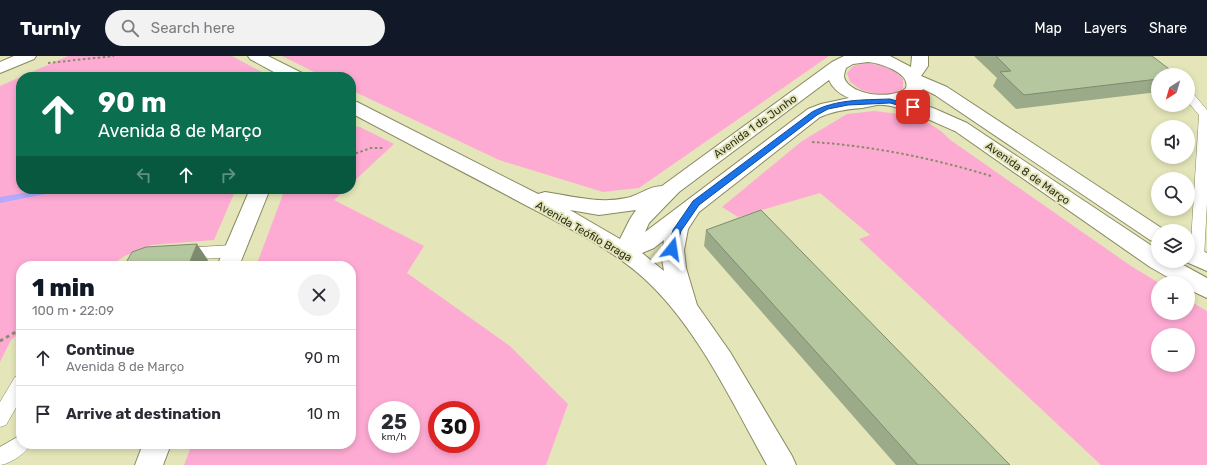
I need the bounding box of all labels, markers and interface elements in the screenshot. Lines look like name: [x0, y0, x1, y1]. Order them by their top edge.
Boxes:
search box: [105, 10, 385, 46]
text: Turnly: [20, 17, 81, 40]
icon: search: [119, 17, 141, 39]
text: Search here: [151, 19, 235, 37]
text: Map: [1035, 20, 1062, 37]
text: Layers: [1084, 20, 1127, 37]
text: Share: [1149, 20, 1187, 37]
north arrow: [1151, 68, 1195, 112]
map controls: [1151, 68, 1195, 372]
text: 90 m: [98, 86, 167, 119]
icon: ahead: [32, 88, 84, 140]
pin: [896, 90, 930, 124]
street label: Avenida 1 de Junho: [711, 92, 799, 161]
icon: arrive: [902, 96, 924, 118]
text: Avenida 8 de Março: [98, 120, 262, 142]
button: sound: [1151, 120, 1195, 164]
street label: Avenida 8 de Março: [983, 139, 1072, 207]
icon: left: [133, 164, 155, 186]
icon: ahead: [175, 164, 197, 186]
icon: right: [217, 164, 239, 186]
button: search: [1151, 172, 1195, 216]
street label: Avenida Teófilo Braga: [533, 199, 634, 264]
button: layers: [1151, 224, 1195, 268]
position arrow: [651, 228, 693, 270]
text: 1 min: [32, 274, 95, 302]
button: close: [298, 274, 340, 316]
button: +: [1151, 276, 1195, 320]
text: 100 m · 22:09: [32, 303, 114, 318]
button: −: [1151, 328, 1195, 372]
text: Continue: [66, 341, 135, 359]
icon: ahead: [32, 347, 54, 369]
text: 90 m: [305, 349, 340, 367]
text: Avenida 8 de Março: [66, 359, 184, 374]
speed limit sign: 30: [428, 401, 480, 453]
icon: arrive: [32, 403, 54, 425]
text: Arrive at destination: [66, 405, 221, 423]
text: 10 m: [307, 405, 340, 423]
text: 25: [381, 410, 407, 434]
text: km/h: [382, 431, 406, 443]

